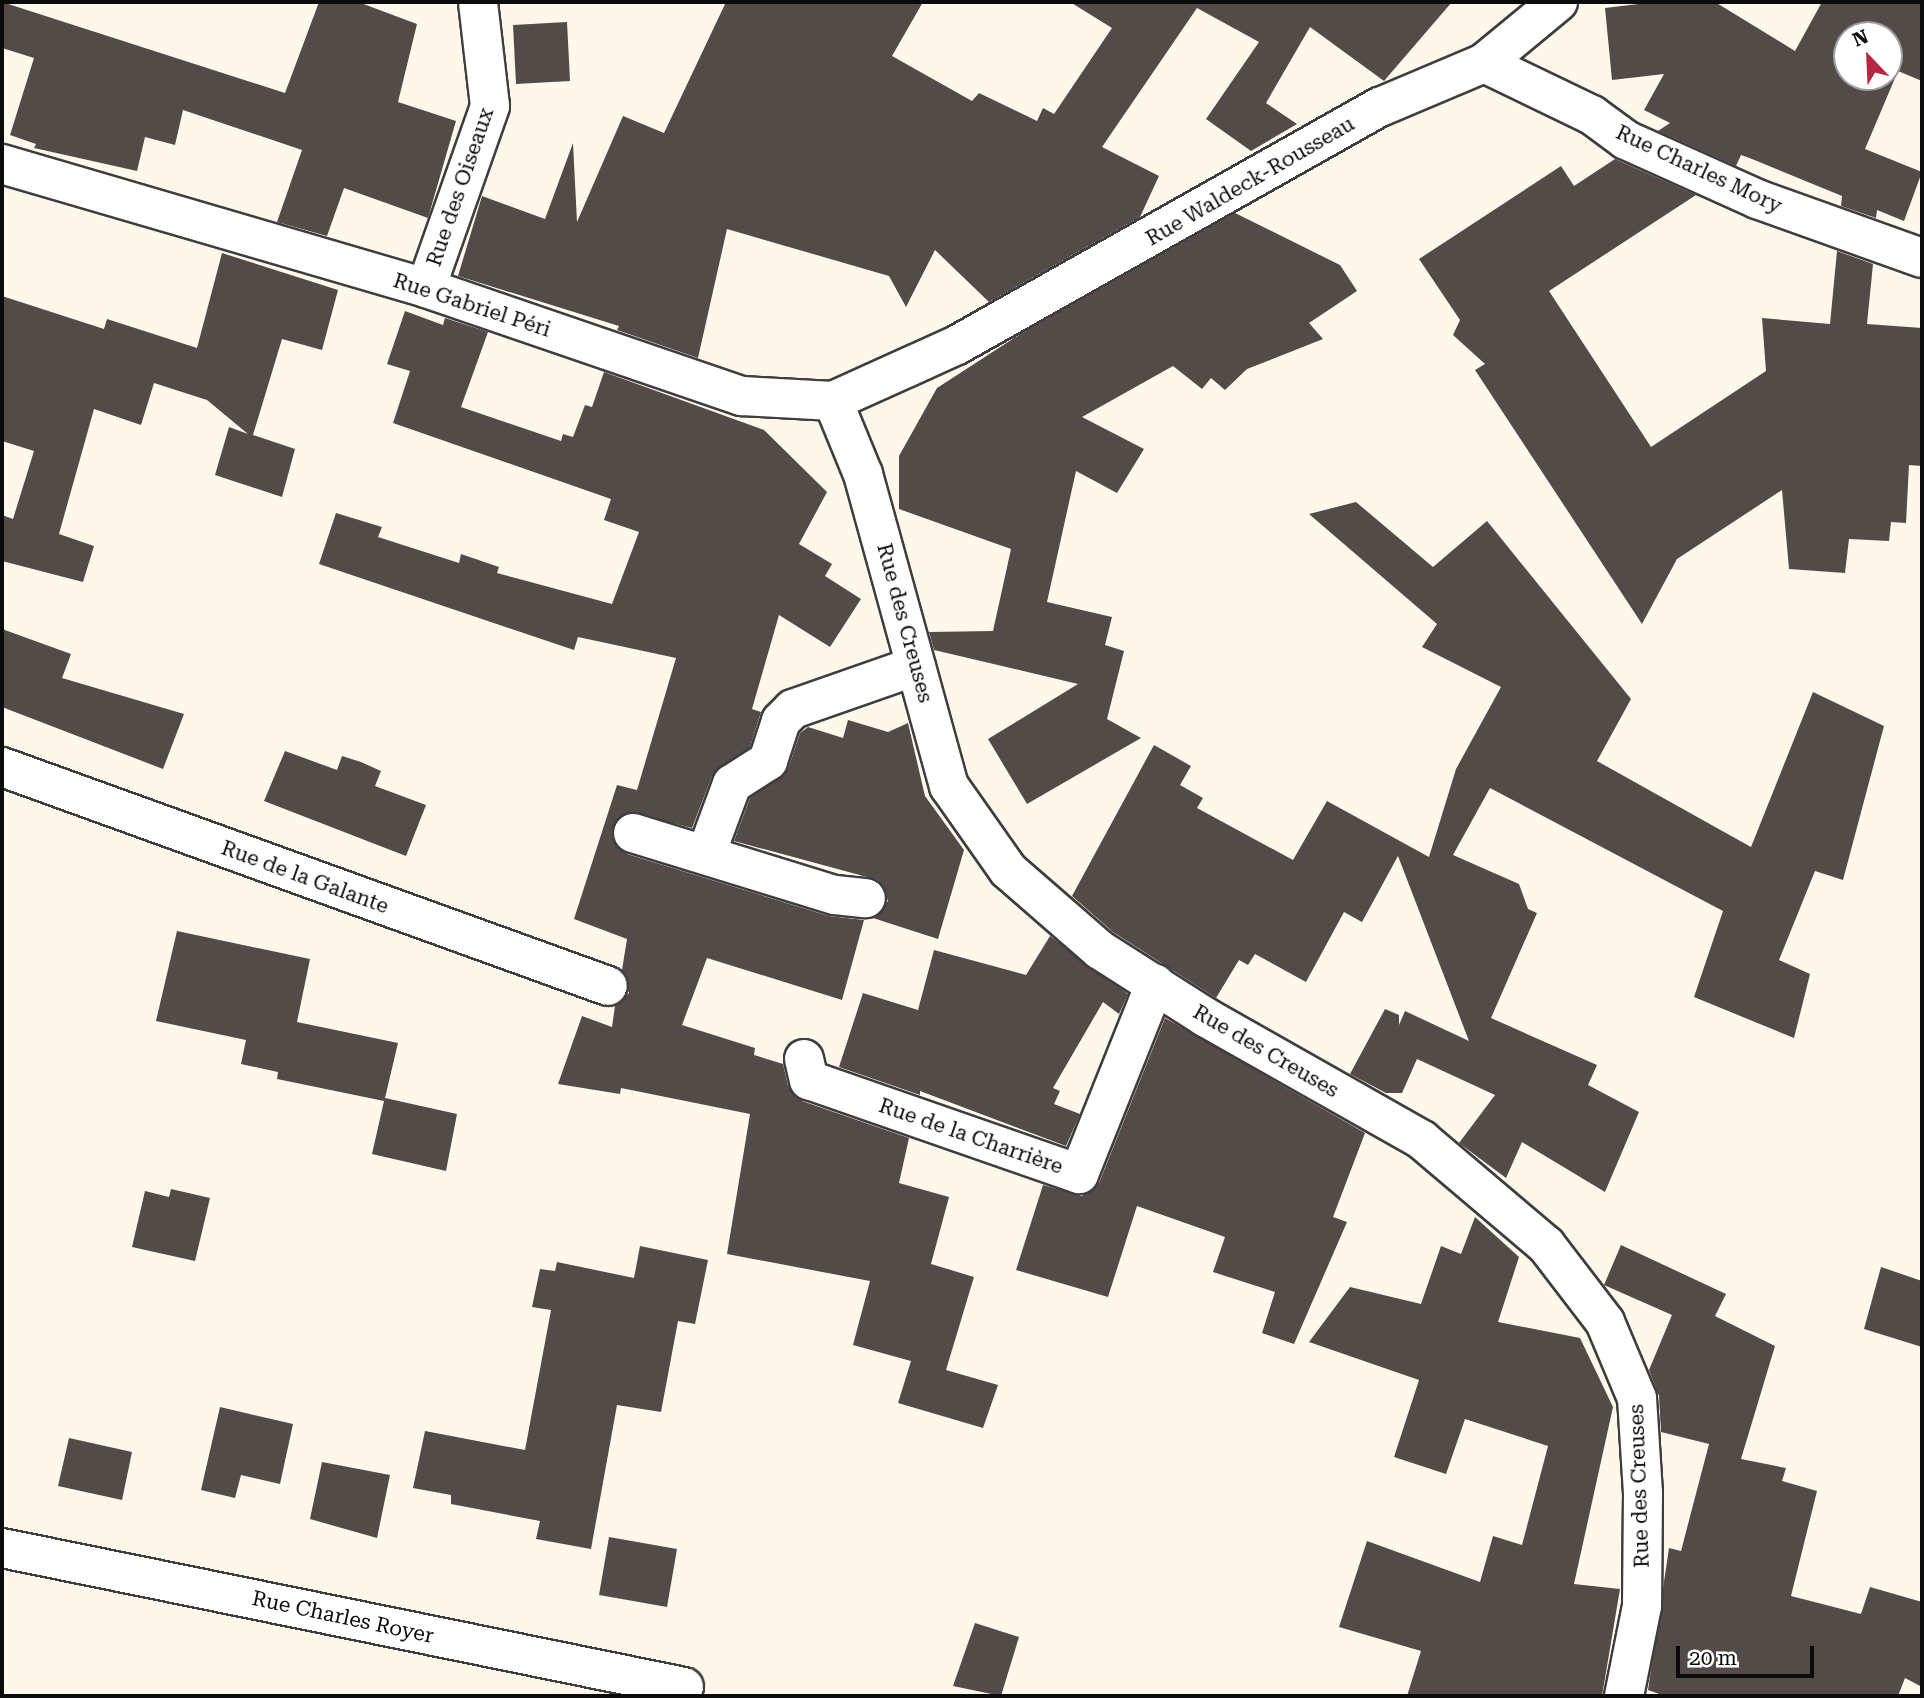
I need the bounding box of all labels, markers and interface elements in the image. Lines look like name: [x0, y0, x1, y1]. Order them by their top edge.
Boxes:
north arrow: [1833, 21, 1903, 91]
text: N: [1849, 25, 1872, 51]
street label: Rue des Oiseaux: [421, 104, 499, 270]
street label: Rue Waldeck-Rousseau: [1141, 111, 1359, 251]
street label: Rue Charles Mory: [1612, 119, 1786, 219]
street label: Rue Gabriel Péri: [390, 268, 554, 342]
street label: Rue des Creuses: [872, 541, 938, 705]
street label: Rue de la Galante: [218, 835, 392, 919]
street label: Rue des Creuses: [1189, 999, 1343, 1103]
street label: Rue de la Charrière: [876, 1093, 1066, 1179]
street label: Rue des Creuses: [1624, 1404, 1654, 1568]
street label: Rue Charles Royer: [250, 1585, 436, 1649]
scale bar: [1679, 1632, 1817, 1676]
text: 20 m: [1689, 1646, 1737, 1670]

